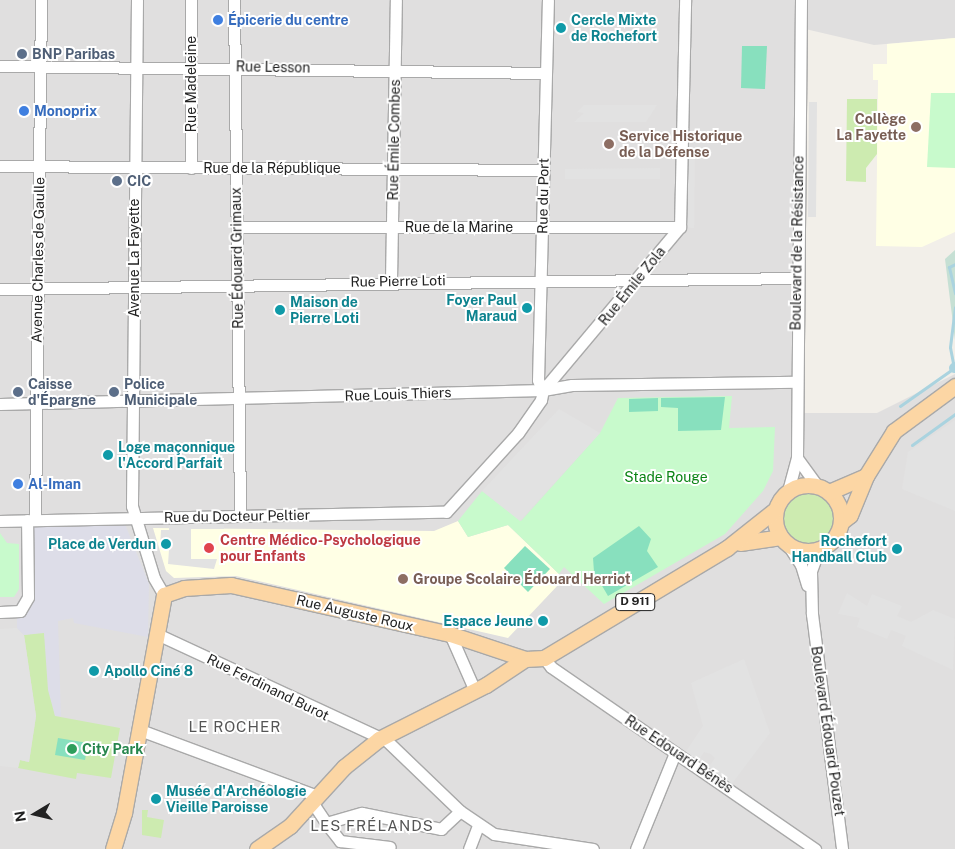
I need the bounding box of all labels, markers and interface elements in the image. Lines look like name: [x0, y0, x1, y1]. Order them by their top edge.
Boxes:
place label: Épicerie du centre: [228, 12, 349, 28]
place label: Cercle Mixte de Rochefort: [571, 12, 657, 44]
marker: Épicerie du centre: [212, 14, 224, 26]
marker: Cercle Mixte de Rochefort: [555, 22, 567, 34]
street label: Rue Madeleine: [183, 36, 199, 132]
place label: BNP Paribas: [32, 46, 115, 62]
marker: BNP Paribas: [16, 48, 28, 60]
street label: Rue Lesson: [236, 58, 310, 76]
street label: Rue Émile Combes: [385, 79, 403, 201]
place label: Monoprix: [34, 103, 97, 119]
marker: Monoprix: [18, 105, 30, 117]
place label: Collège La Fayette: [836, 111, 906, 144]
marker: Collège La Fayette: [910, 121, 922, 133]
place label: Service Historique de la Défense: [619, 128, 742, 160]
marker: Service Historique de la Défense: [603, 138, 615, 150]
street label: Boulevard de la Résistance: [787, 155, 807, 331]
street label: Rue du Port: [534, 158, 552, 234]
street label: Rue de la République: [203, 160, 341, 176]
place label: CIC: [127, 173, 151, 189]
marker: CIC: [111, 175, 123, 187]
street label: Avenue Charles de Gaulle: [28, 177, 48, 343]
street label: Rue Édouard Grimaux: [227, 187, 247, 329]
street label: Avenue La Fayette: [126, 198, 142, 318]
street label: Rue de la Marine: [405, 219, 513, 235]
street label: Rue Émile Zola: [595, 243, 669, 329]
street label: Rue Pierre Loti: [350, 272, 446, 290]
place label: Foyer Paul Maraud: [446, 292, 517, 324]
place label: Maison de Pierre Loti: [290, 294, 359, 326]
marker: Foyer Paul Maraud: [521, 302, 533, 314]
marker: Maison de Pierre Loti: [274, 304, 286, 316]
place label: Caisse d'Épargne: [28, 376, 96, 408]
place label: Police Municipale: [124, 376, 197, 408]
street label: Rue Louis Thiers: [344, 384, 452, 404]
marker: Caisse d'Épargne: [12, 386, 24, 398]
marker: Police Municipale: [108, 386, 120, 398]
place label: Loge maçonnique l'Accord Parfait: [118, 439, 235, 472]
marker: Loge maçonnique l'Accord Parfait: [102, 449, 114, 461]
park label: Stade Rouge: [624, 469, 708, 485]
place label: Al-Iman: [28, 476, 81, 492]
marker: Al-Iman: [12, 478, 24, 490]
street label: Rue du Docteur Peltier: [164, 506, 310, 526]
place label: Centre Médico-Psychologique pour Enfants: [220, 532, 421, 564]
place label: Rochefort Handball Club: [791, 533, 887, 566]
place label: Place de Verdun: [48, 536, 156, 552]
marker: Place de Verdun: [160, 538, 172, 550]
marker: Centre Médico-Psychologique pour Enfants: [202, 541, 216, 555]
marker: Rochefort Handball Club: [891, 543, 903, 555]
place label: Groupe Scolaire Édouard Herriot: [413, 571, 631, 587]
marker: Groupe Scolaire Édouard Herriot: [397, 573, 409, 585]
street label: Rue Auguste Roux: [295, 591, 415, 635]
road number: D 911: [615, 592, 655, 612]
place label: Espace Jeune: [443, 613, 533, 629]
marker: Espace Jeune: [537, 615, 549, 627]
street label: Boulevard Édouard Pouzet: [808, 645, 848, 817]
street label: Rue Ferdinand Burot: [204, 650, 332, 724]
place label: Apollo Ciné 8: [104, 663, 193, 679]
marker: Apollo Ciné 8: [88, 665, 100, 677]
street label: Rue Edouard Bénès: [622, 712, 736, 796]
district label: LE ROCHER: [187, 718, 283, 736]
place label: City Park: [82, 741, 143, 757]
marker: City Park: [66, 743, 78, 755]
place label: Musée d'Archéologie Vieille Paroisse: [166, 783, 307, 816]
north arrow: [10, 789, 60, 839]
marker: Musée d'Archéologie Vieille Paroisse: [150, 793, 162, 805]
text: N: [11, 810, 29, 823]
district label: LES FRÉLANDS: [309, 817, 435, 835]

